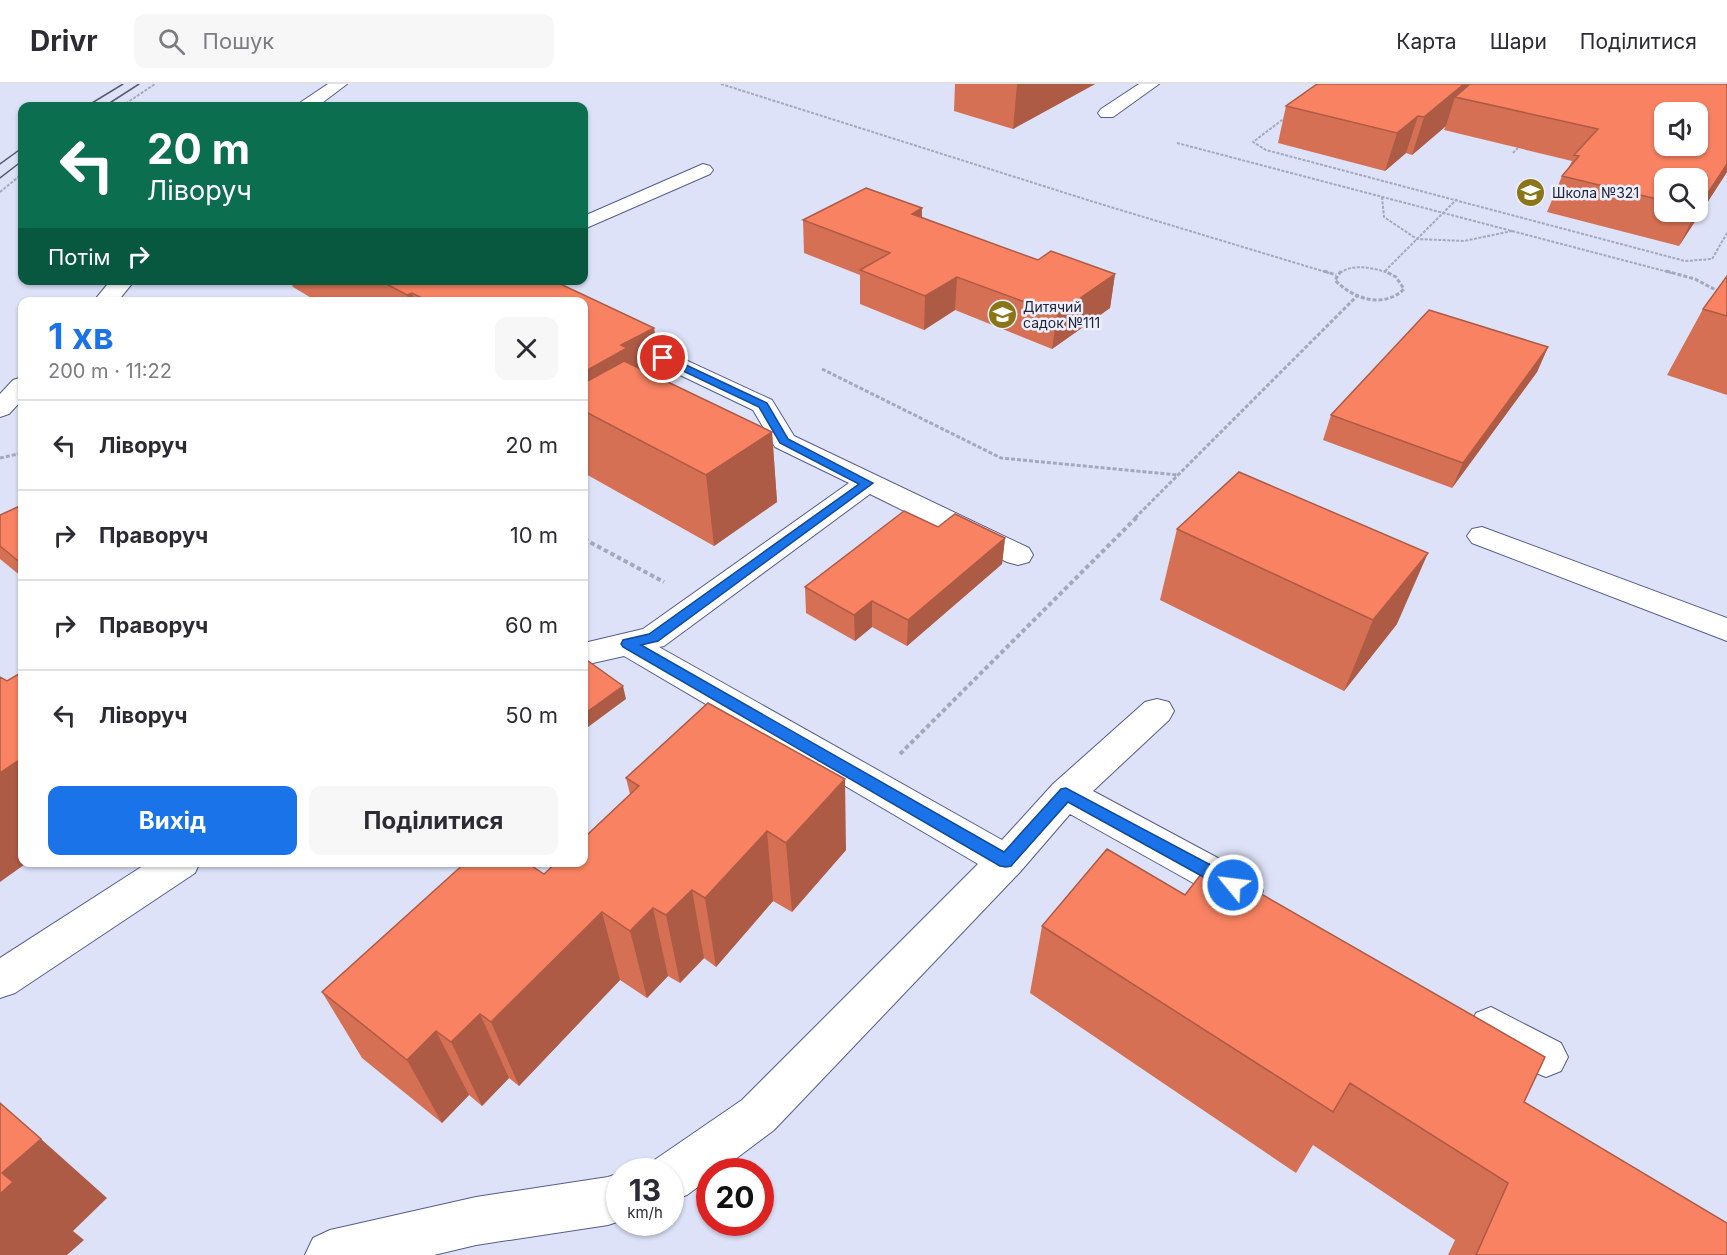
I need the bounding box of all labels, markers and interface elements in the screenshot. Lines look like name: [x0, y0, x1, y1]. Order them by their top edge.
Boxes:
search box: [134, 14, 554, 68]
text: Drivr: [30, 24, 98, 58]
icon: search: [155, 25, 188, 58]
text: Пошук: [203, 28, 274, 54]
text: Карта: [1396, 29, 1457, 54]
text: Шари: [1490, 29, 1547, 54]
text: Поділитися: [1580, 29, 1697, 54]
map controls: [1654, 102, 1708, 222]
button: sound: [1654, 102, 1708, 156]
text: 20 m: [147, 123, 250, 174]
icon: left: [48, 126, 126, 204]
button: search: [1654, 168, 1708, 222]
text: Ліворуч: [147, 174, 252, 207]
school or university icon: Школа №321: [1515, 176, 1547, 208]
place label: Школа №321: [1552, 184, 1639, 201]
icon: right: [122, 240, 155, 273]
text: Потім: [48, 244, 110, 270]
school or university icon: Дитячий садок №111: [986, 298, 1018, 330]
place label: Дитячий садок №111: [1023, 298, 1100, 331]
text: 1 хв: [48, 314, 114, 358]
button: close: [495, 317, 558, 380]
pin: [637, 332, 688, 383]
icon: arrive: [646, 341, 679, 374]
text: 200 m · 11:22: [48, 359, 172, 383]
icon: left: [48, 429, 81, 462]
text: Ліворуч: [99, 432, 187, 458]
text: 20 m: [505, 432, 558, 458]
icon: right: [48, 519, 81, 552]
text: Праворуч: [99, 522, 208, 548]
text: 10 m: [510, 522, 558, 548]
icon: right: [48, 609, 81, 642]
text: Праворуч: [99, 612, 208, 638]
text: 60 m: [505, 612, 558, 638]
icon: left: [48, 699, 81, 732]
text: Ліворуч: [99, 702, 187, 728]
text: 50 m: [505, 702, 558, 728]
button: Вихід: [48, 786, 297, 855]
button: Поділитися: [309, 786, 558, 855]
position arrow: [1201, 853, 1265, 917]
speed limit sign: 20: [696, 1158, 774, 1236]
text: 13: [629, 1172, 661, 1208]
text: km/h: [627, 1203, 663, 1222]

